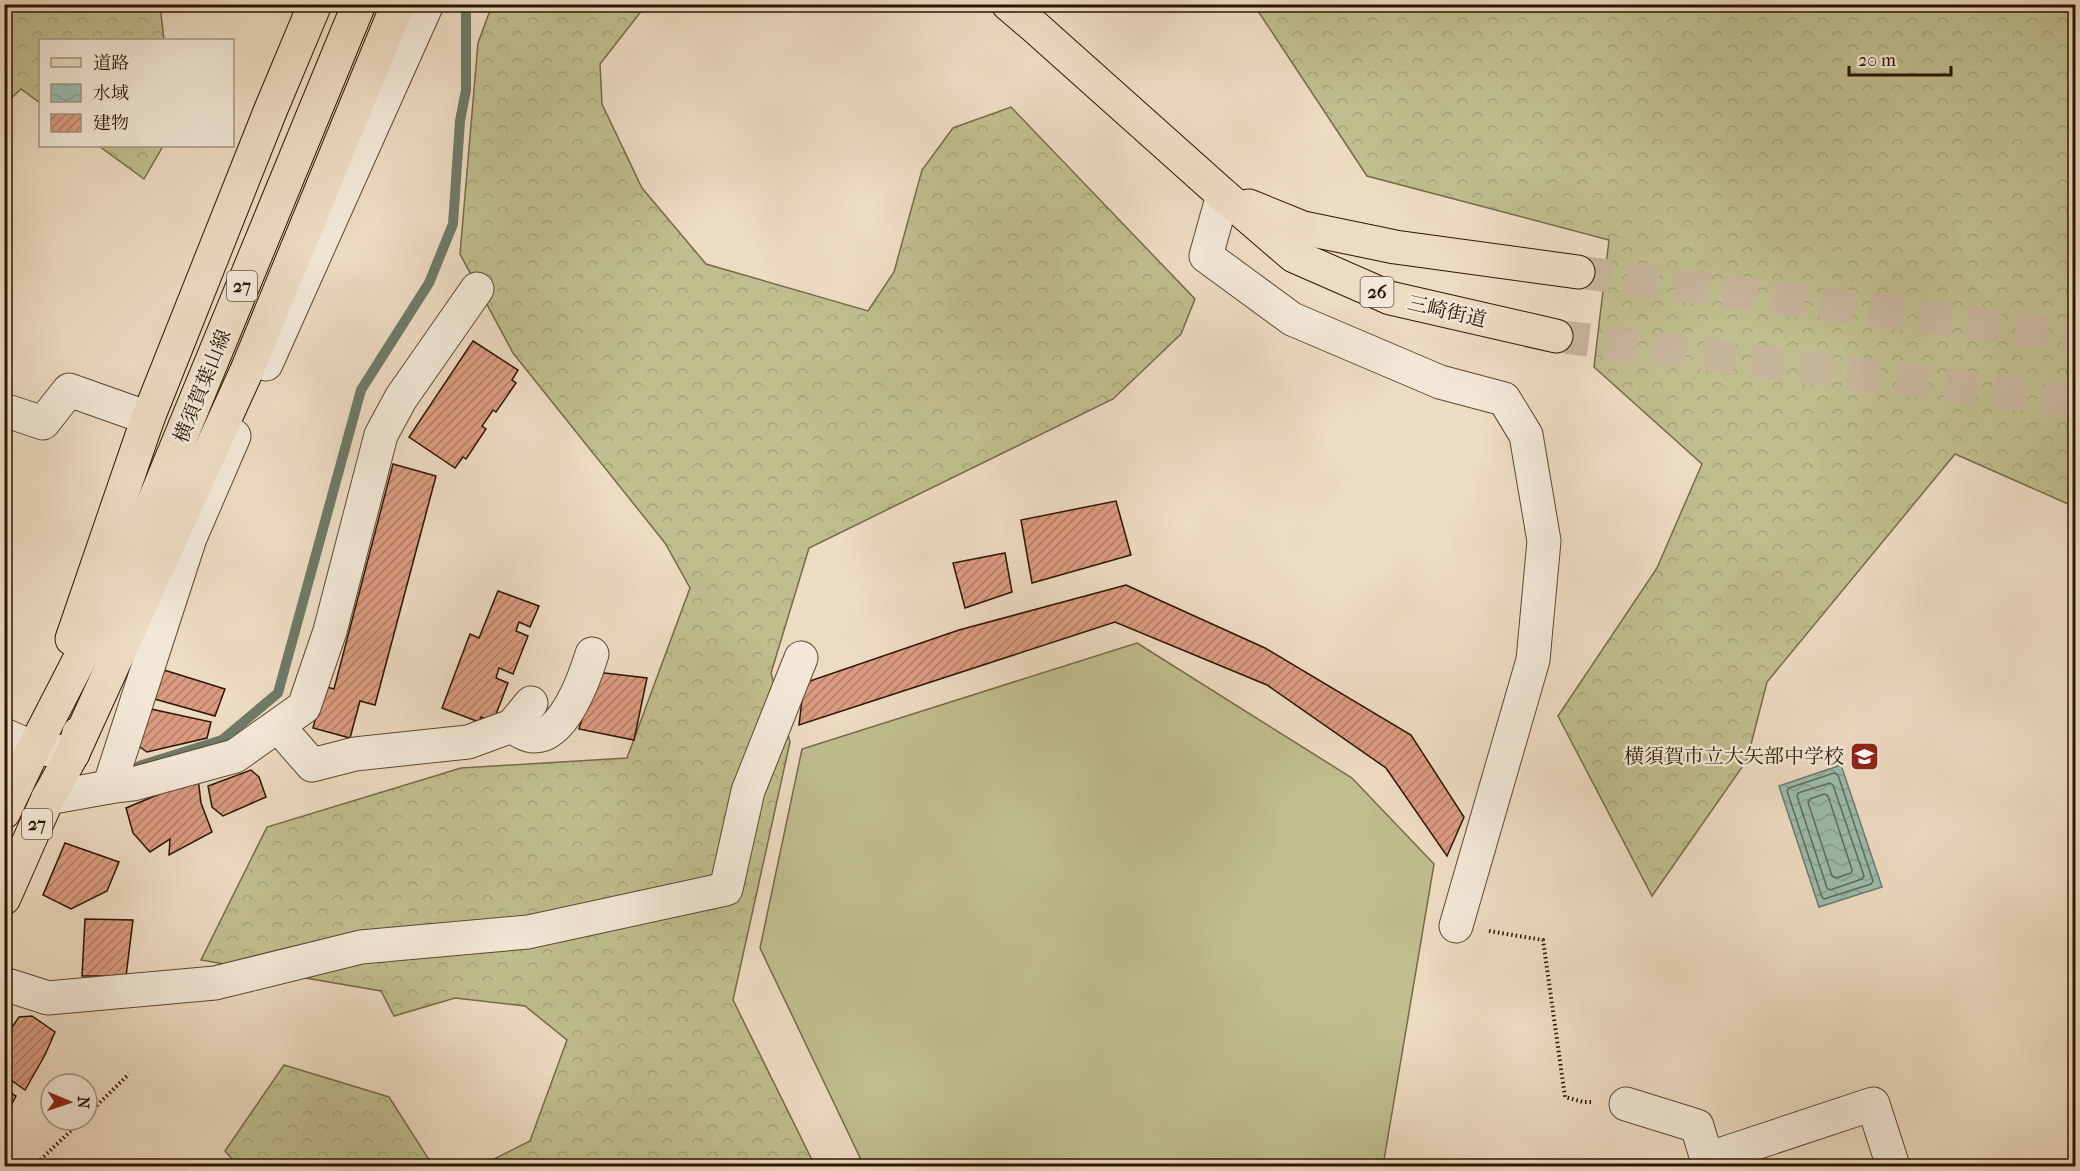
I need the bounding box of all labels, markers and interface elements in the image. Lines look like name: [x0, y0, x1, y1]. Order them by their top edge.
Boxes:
legend: [39, 39, 234, 147]
scale bar: [1849, 39, 1951, 77]
text: 20 m: [1858, 50, 1896, 71]
text: 道路: [93, 53, 129, 74]
text: 水域: [93, 83, 129, 104]
text: 建物: [93, 113, 129, 134]
road number: 27: [227, 271, 257, 301]
road number: 26: [1360, 277, 1394, 307]
street label: 三崎街道: [1405, 291, 1488, 332]
street label: 横須賀葉山線: [169, 326, 236, 446]
school or university icon: 横須賀市立大矢部中学校: [1849, 740, 1881, 772]
place label: 横須賀市立大矢部中学校: [1624, 745, 1844, 768]
road number: 27: [22, 809, 52, 839]
north arrow: [39, 1072, 99, 1132]
text: N: [74, 1096, 93, 1110]

